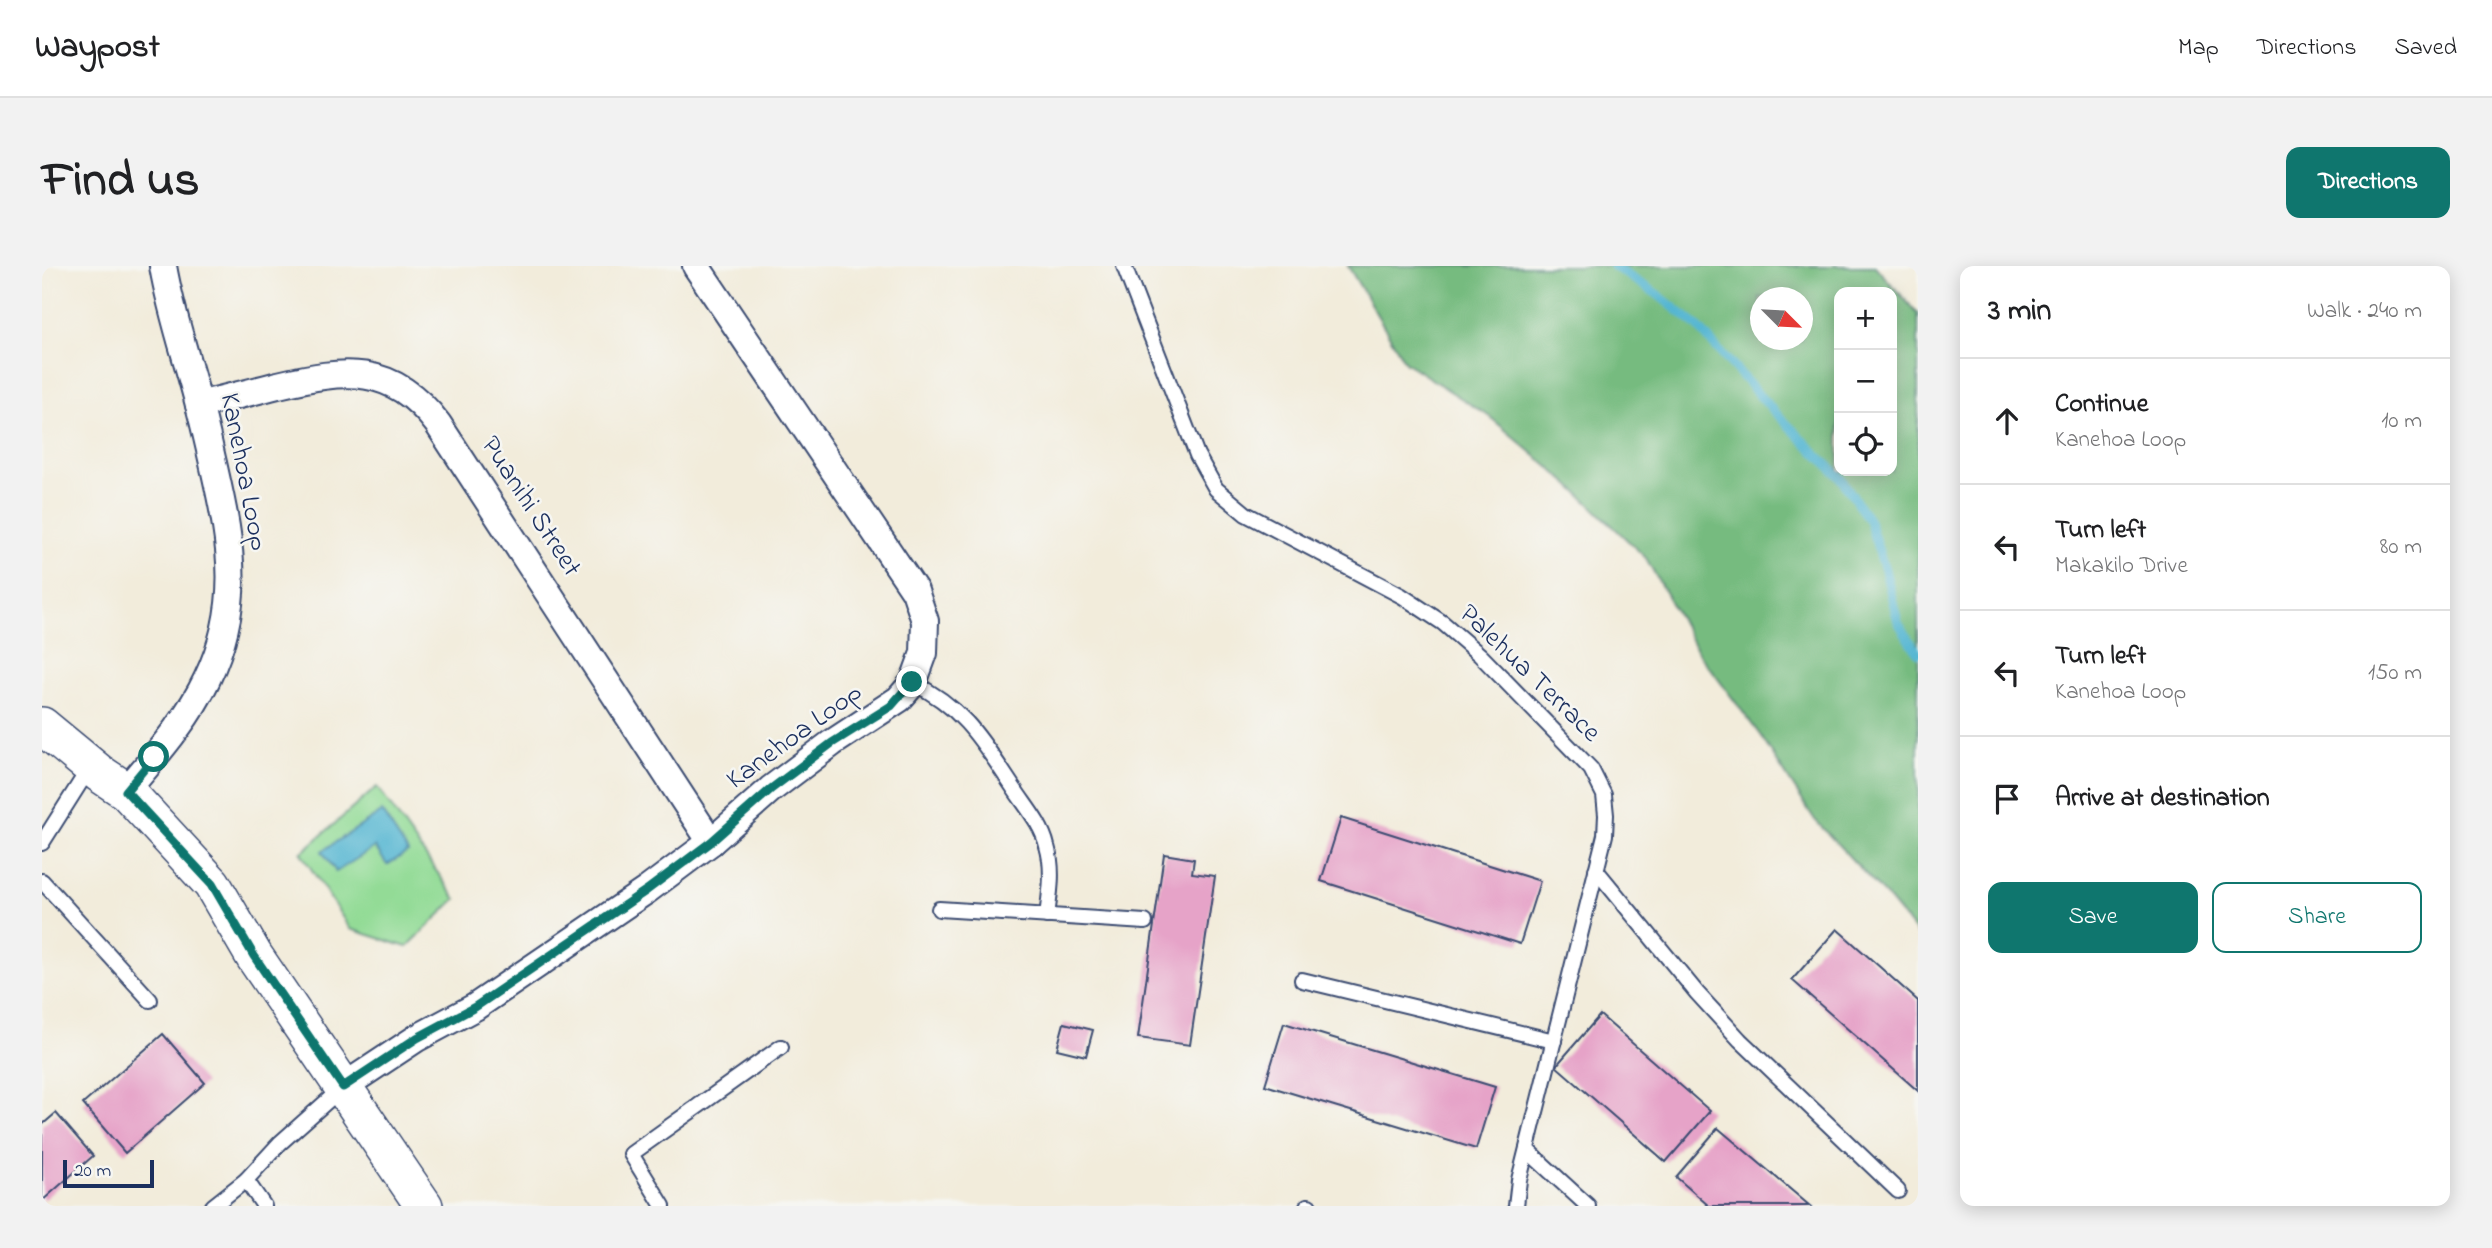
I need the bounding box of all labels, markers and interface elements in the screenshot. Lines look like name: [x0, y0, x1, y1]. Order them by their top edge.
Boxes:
text: Waypost: [35, 24, 160, 72]
text: Map: [2178, 31, 2219, 66]
text: Directions: [2257, 31, 2356, 66]
text: Saved: [2394, 31, 2457, 66]
text: Find us: [42, 146, 199, 218]
button: Directions: [2286, 147, 2450, 218]
north arrow: [1750, 287, 1813, 350]
map controls: [1834, 287, 1897, 476]
button: +: [1834, 287, 1897, 350]
text: 3 min: [1988, 290, 2051, 334]
text: Walk · 240 m: [2307, 295, 2422, 328]
button: −: [1834, 350, 1897, 413]
text: Continue: [2055, 386, 2148, 424]
street label: Kanehoa Loop: [208, 390, 278, 554]
icon: ahead: [1988, 402, 2026, 440]
text: 10 m: [2381, 405, 2422, 438]
button: locate: [1834, 413, 1897, 476]
text: Kanehoa Loop: [2055, 424, 2186, 457]
street label: Puanihi Street: [469, 429, 591, 585]
text: Turn left: [2055, 512, 2146, 550]
icon: left: [1988, 528, 2026, 566]
text: 80 m: [2380, 531, 2422, 564]
text: Makakilo Drive: [2055, 550, 2188, 583]
street label: Palehua Terrace: [1448, 595, 1610, 753]
text: Turn left: [2055, 638, 2146, 676]
icon: left: [1988, 654, 2026, 692]
text: 150 m: [2368, 657, 2422, 690]
route end: [896, 666, 927, 697]
street label: Kanehoa Loop: [718, 673, 872, 801]
text: Kanehoa Loop: [2055, 676, 2186, 709]
route start: [138, 741, 169, 772]
icon: arrive: [1988, 780, 2026, 818]
text: Arrive at destination: [2055, 780, 2270, 818]
button: Save: [1988, 882, 2198, 953]
button: Share: [2212, 882, 2422, 953]
scale bar: [63, 1157, 154, 1189]
text: 20 m: [74, 1158, 111, 1185]

